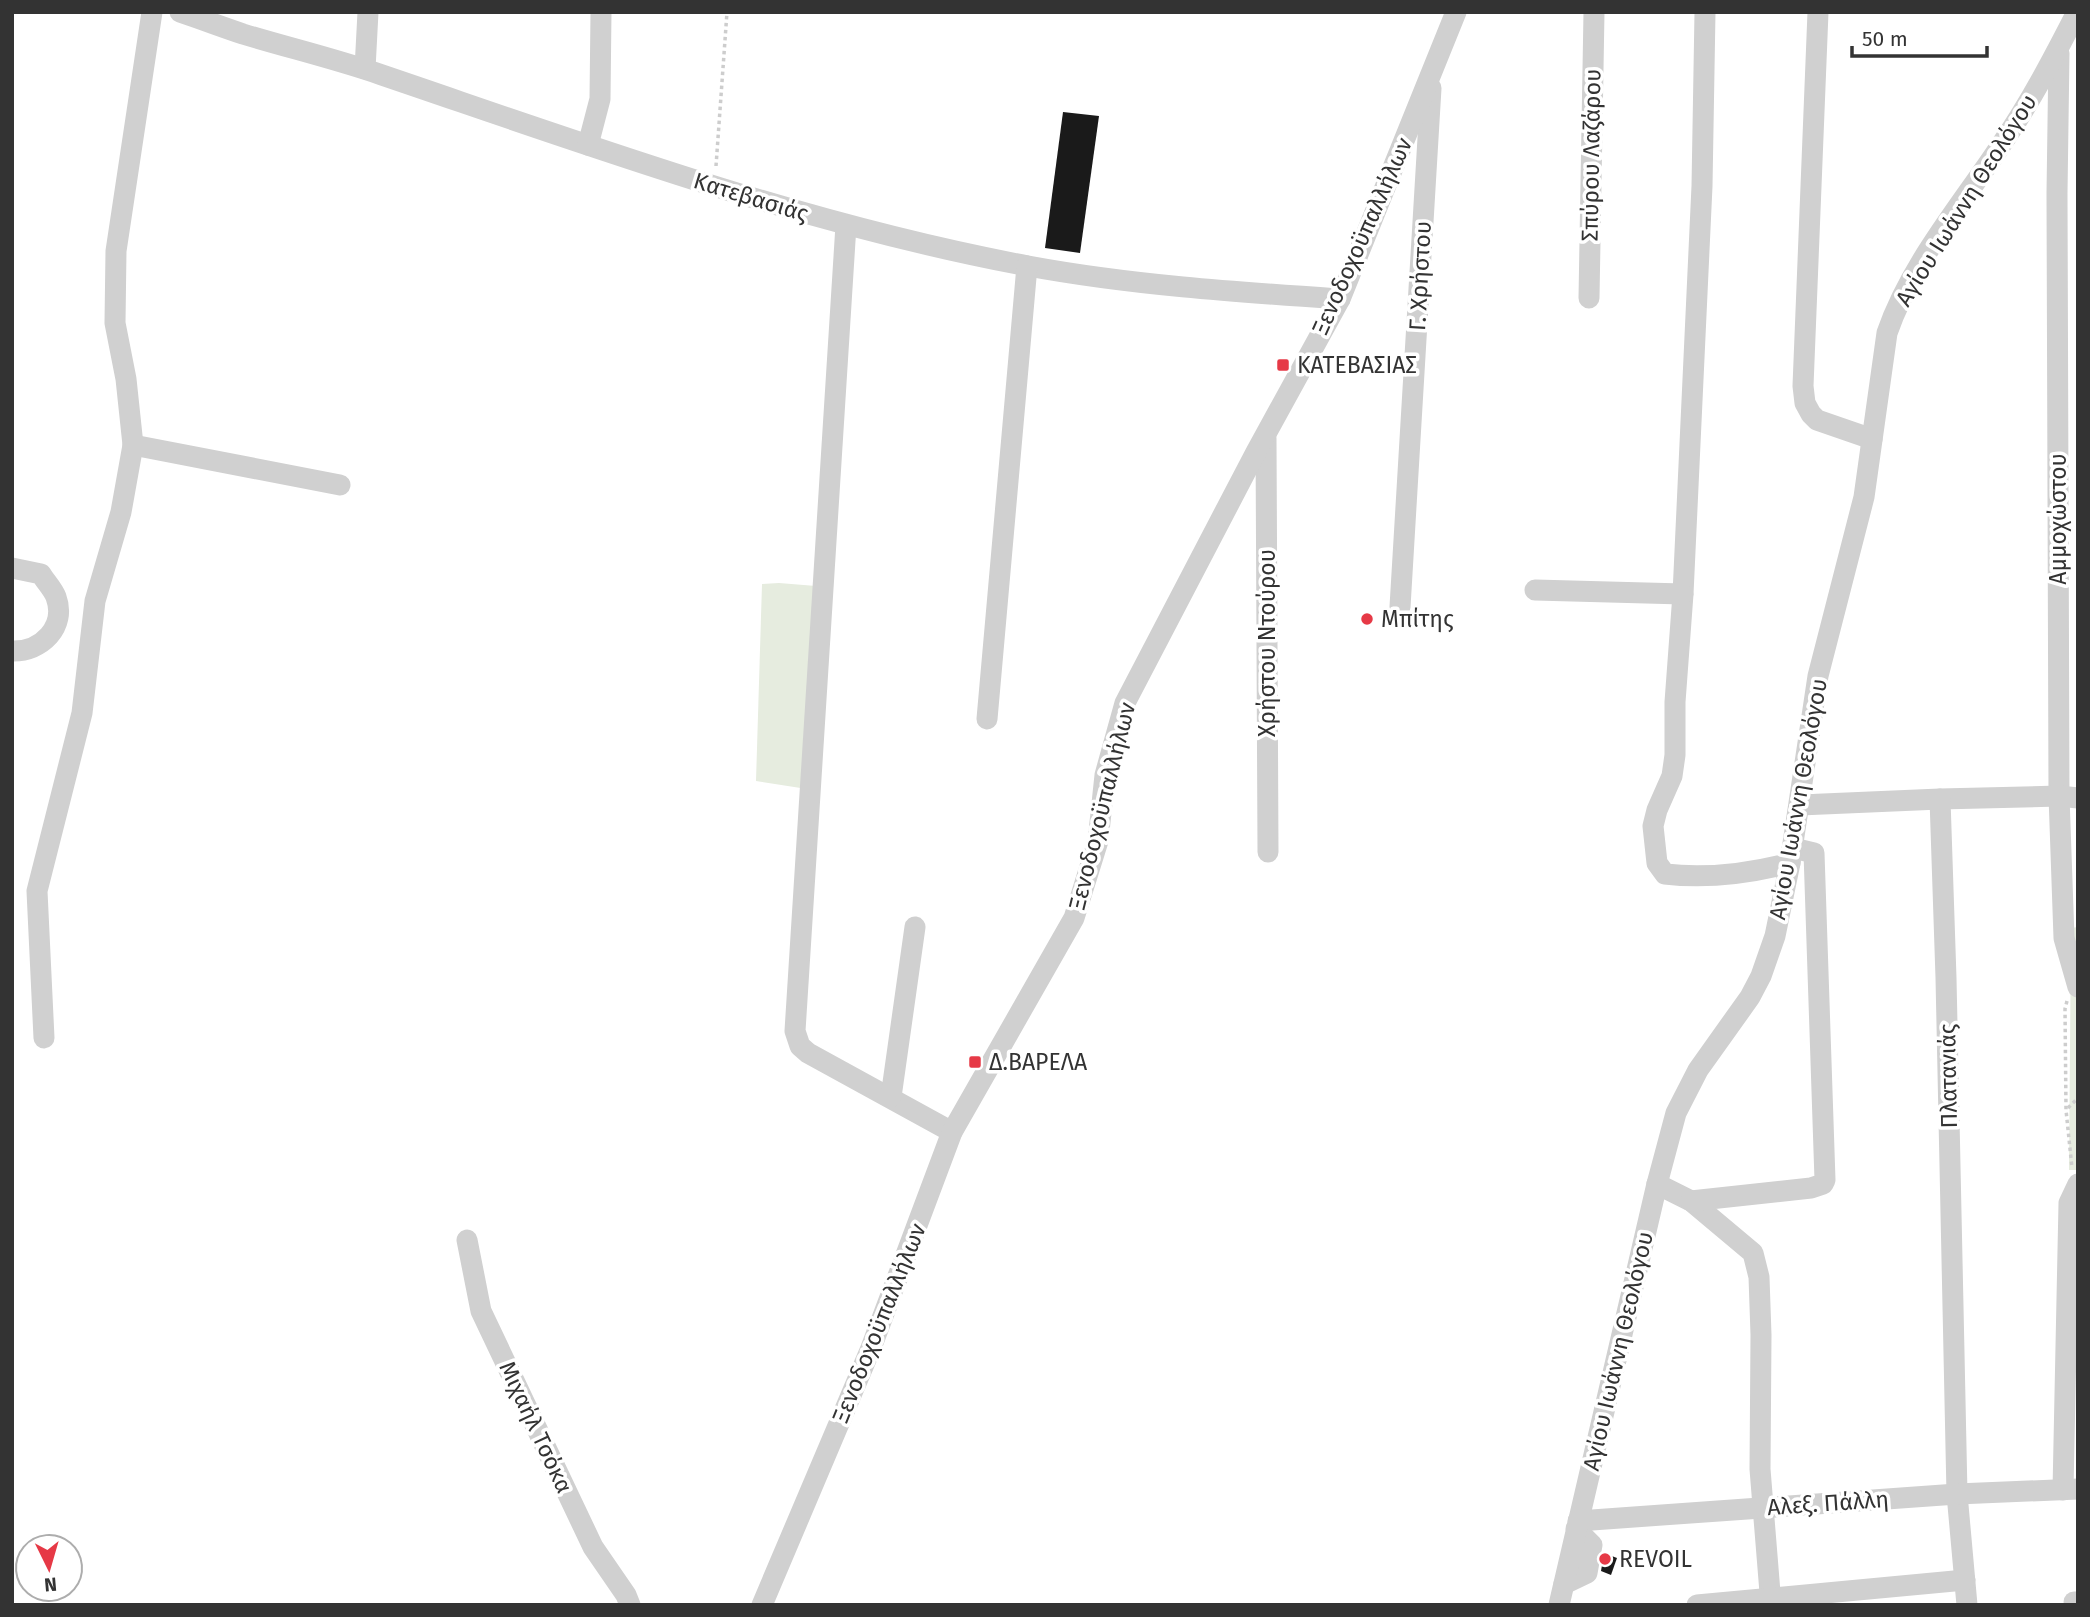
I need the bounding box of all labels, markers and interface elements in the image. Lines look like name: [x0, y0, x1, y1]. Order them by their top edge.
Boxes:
scale bar: [1852, 14, 1987, 58]
text: 50 m: [1862, 26, 1908, 52]
street label: Σπύρου Λαζάρου: [1575, 69, 1607, 241]
street label: Αγίου Ιωάννη Θεολόγου: [1889, 89, 2043, 311]
street label: Ξενοδοχοϋπαλλήλων: [1306, 133, 1418, 339]
street label: Κατεβασιάς: [690, 166, 812, 228]
street label: Γ. Χρήστου: [1403, 220, 1437, 332]
place label: ΚΑΤΕΒΑΣΙΑΣ: [1297, 351, 1417, 379]
marker: ΚΑΤΕΒΑΣΙΑΣ: [1275, 357, 1291, 373]
street label: Αμμοχώστου: [2044, 453, 2072, 585]
street label: Χρήστου Ντούρου: [1253, 549, 1281, 737]
place label: Μπίτης: [1381, 605, 1454, 633]
marker: Μπίτης: [1359, 611, 1375, 627]
street label: Αγίου Ιωάννη Θεολόγου: [1763, 676, 1833, 922]
street label: Ξενοδοχοϋπαλλήλων: [1063, 699, 1141, 913]
street label: Πλατανιάς: [1933, 1023, 1963, 1129]
place label: Δ.ΒΑΡΕΛΑ: [989, 1048, 1088, 1076]
marker: Δ.ΒΑΡΕΛΑ: [967, 1054, 983, 1070]
street label: Ξενοδοχοϋπαλλήλων: [826, 1219, 932, 1427]
street label: Αγίου Ιωάννη Θεολόγου: [1577, 1229, 1659, 1473]
street label: Μιχαήλ Τσόκα: [493, 1357, 579, 1497]
street label: Αλεξ. Πάλλη: [1766, 1485, 1890, 1521]
north arrow: [14, 1533, 84, 1603]
place label: REVOIL: [1619, 1545, 1692, 1573]
marker: REVOIL: [1597, 1551, 1613, 1567]
text: N: [43, 1572, 58, 1596]

